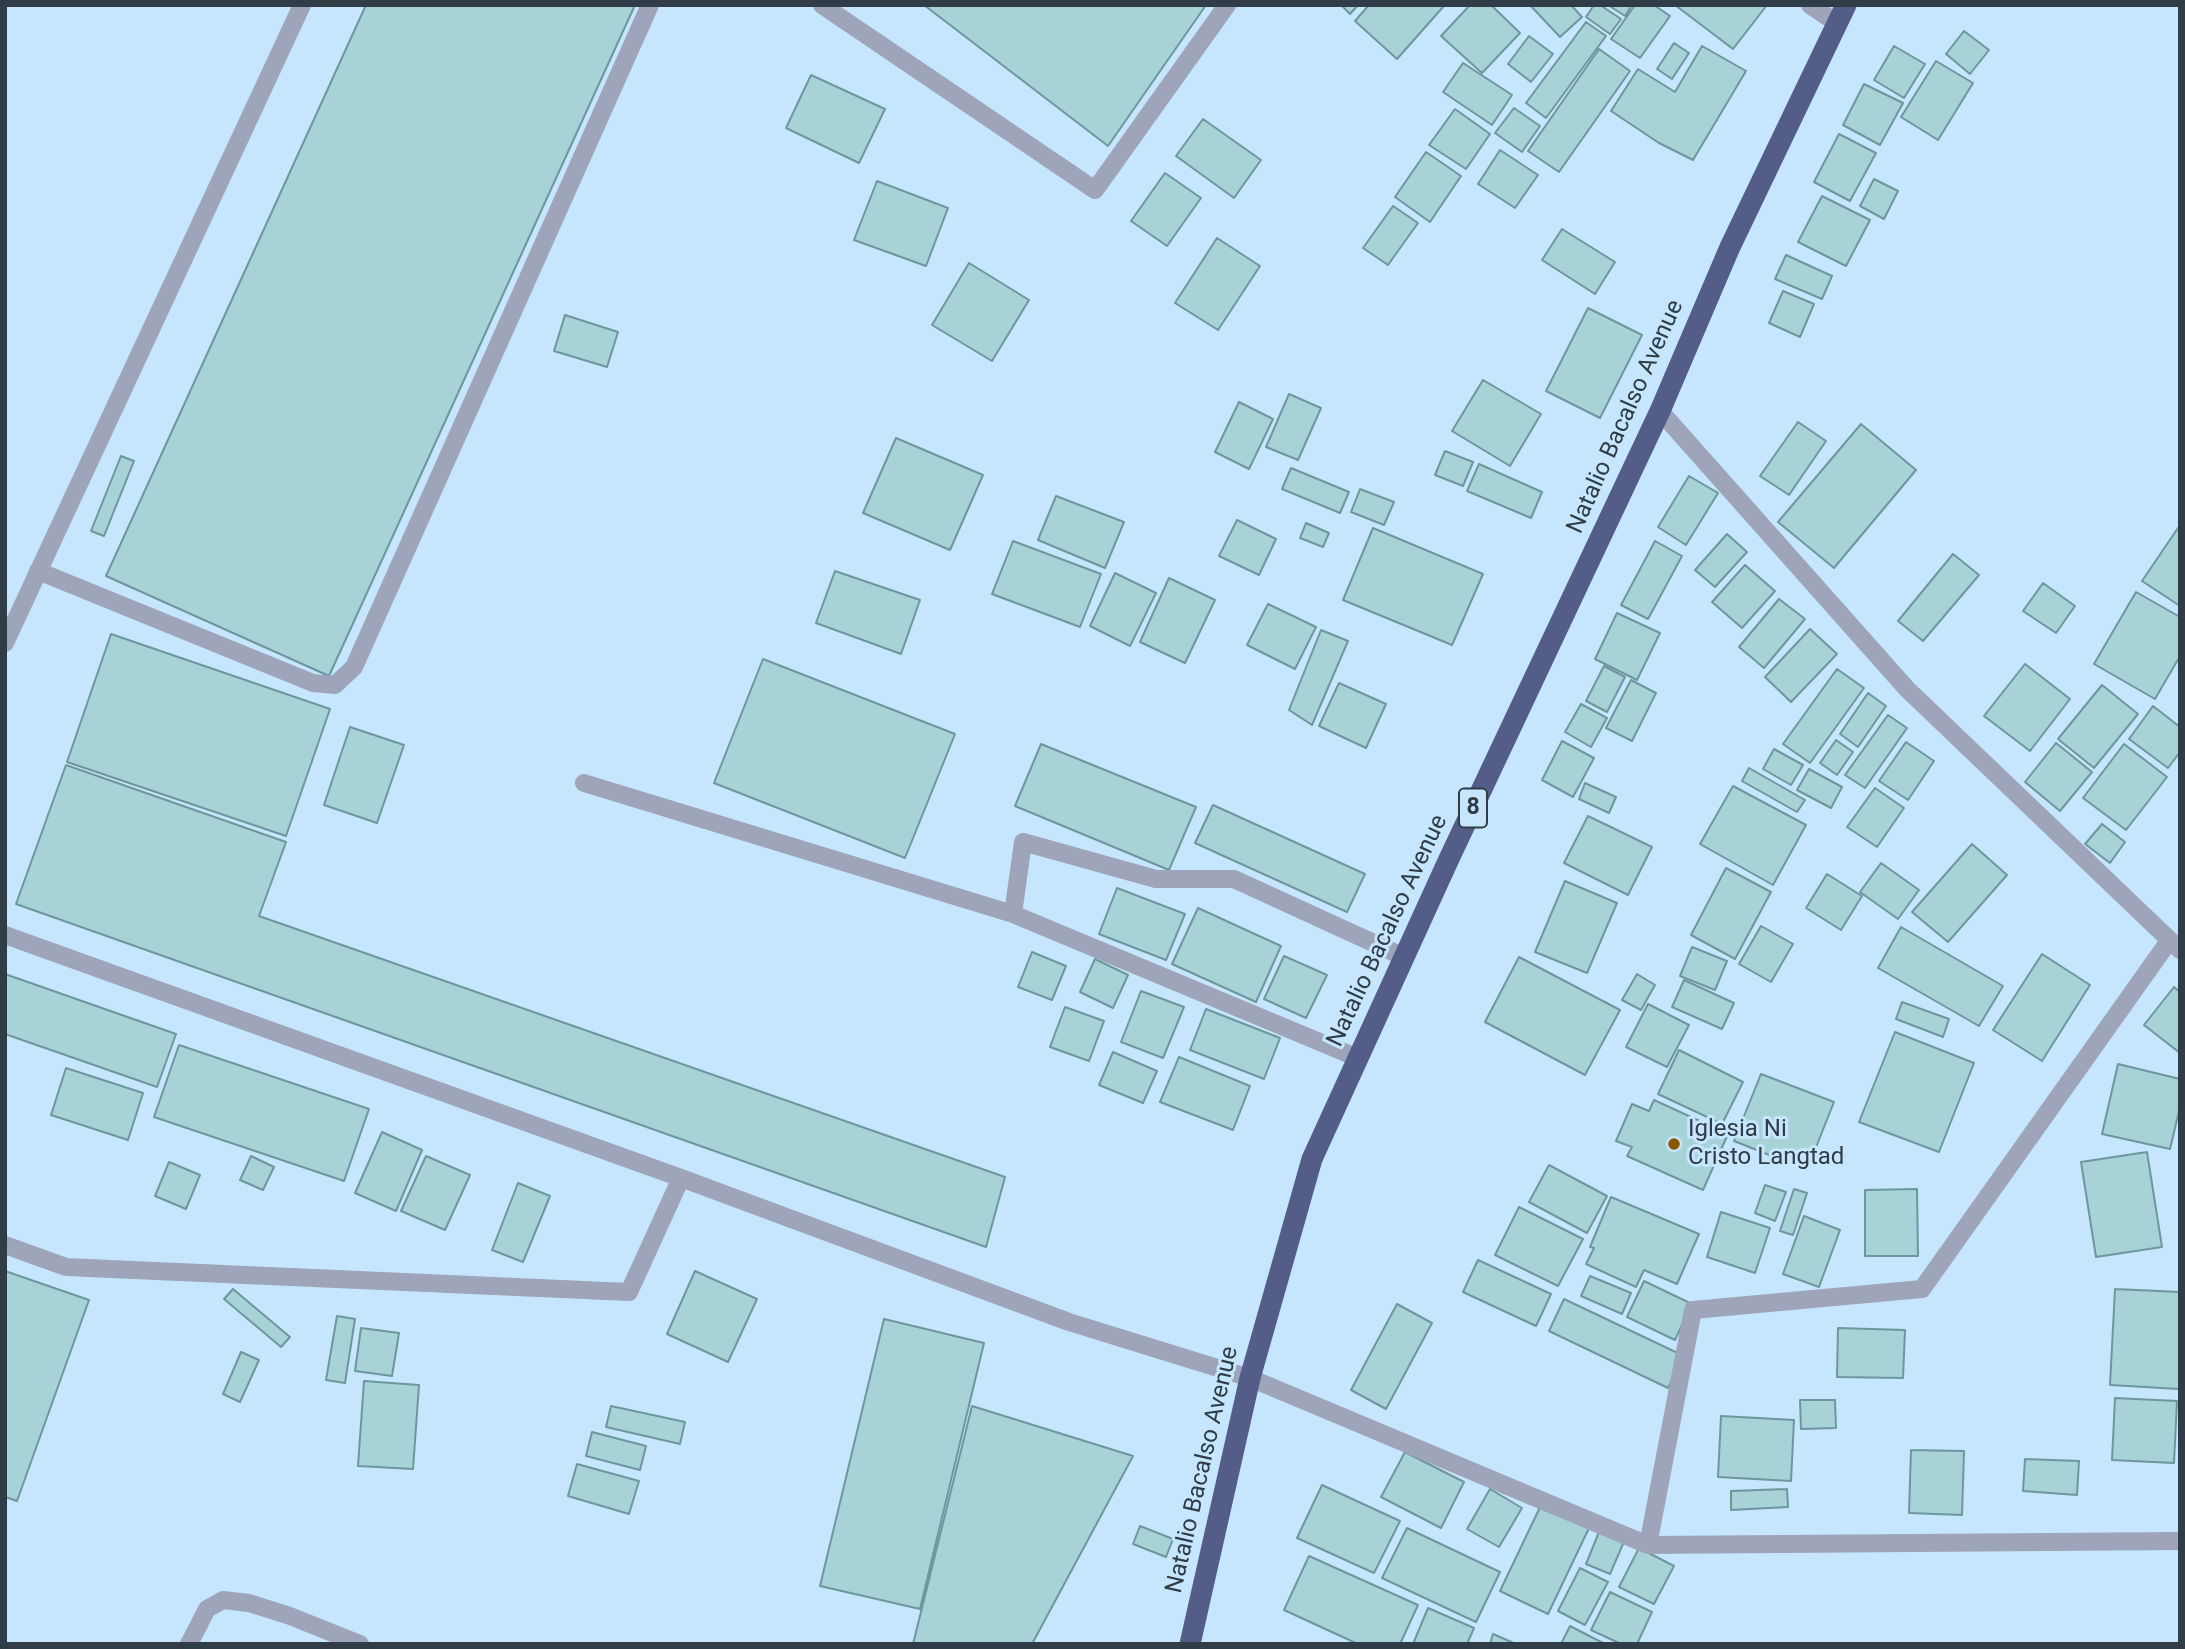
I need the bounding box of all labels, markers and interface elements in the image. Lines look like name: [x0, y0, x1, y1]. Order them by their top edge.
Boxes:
street label: Natalio Bacalso Avenue: [1562, 296, 1690, 538]
road number: 8: [1459, 788, 1487, 828]
street label: Natalio Bacalso Avenue: [1322, 811, 1454, 1051]
place label: Iglesia Ni Cristo Langtad: [1688, 1116, 1844, 1172]
marker: Iglesia Ni Cristo Langtad: [1666, 1136, 1682, 1152]
street label: Natalio Bacalso Avenue: [1161, 1344, 1245, 1596]

